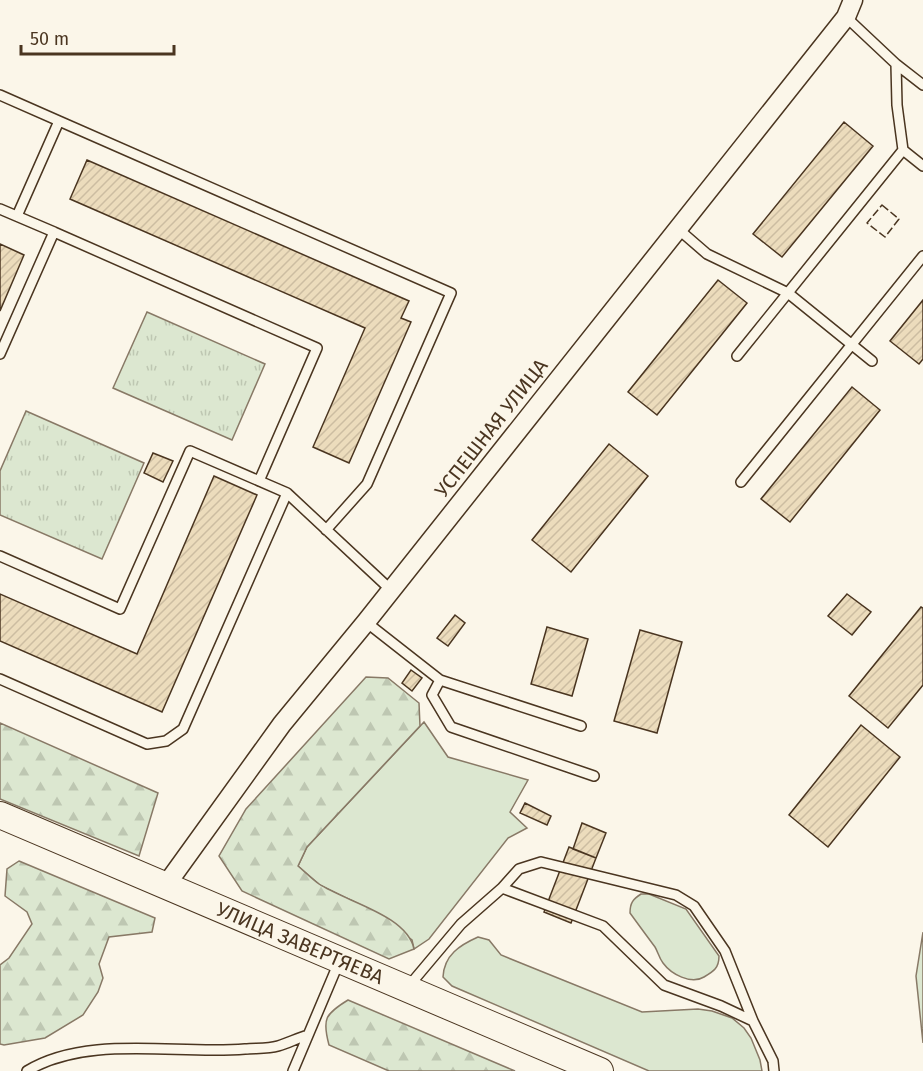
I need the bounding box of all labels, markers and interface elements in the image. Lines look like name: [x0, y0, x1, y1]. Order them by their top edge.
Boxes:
scale bar: [21, 18, 174, 56]
text: 50 m: [30, 28, 69, 50]
street label: УСПЕШНАЯ УЛИЦА: [430, 354, 553, 502]
street label: УЛИЦА ЗАВЕРТЯЕВА: [213, 897, 388, 989]

